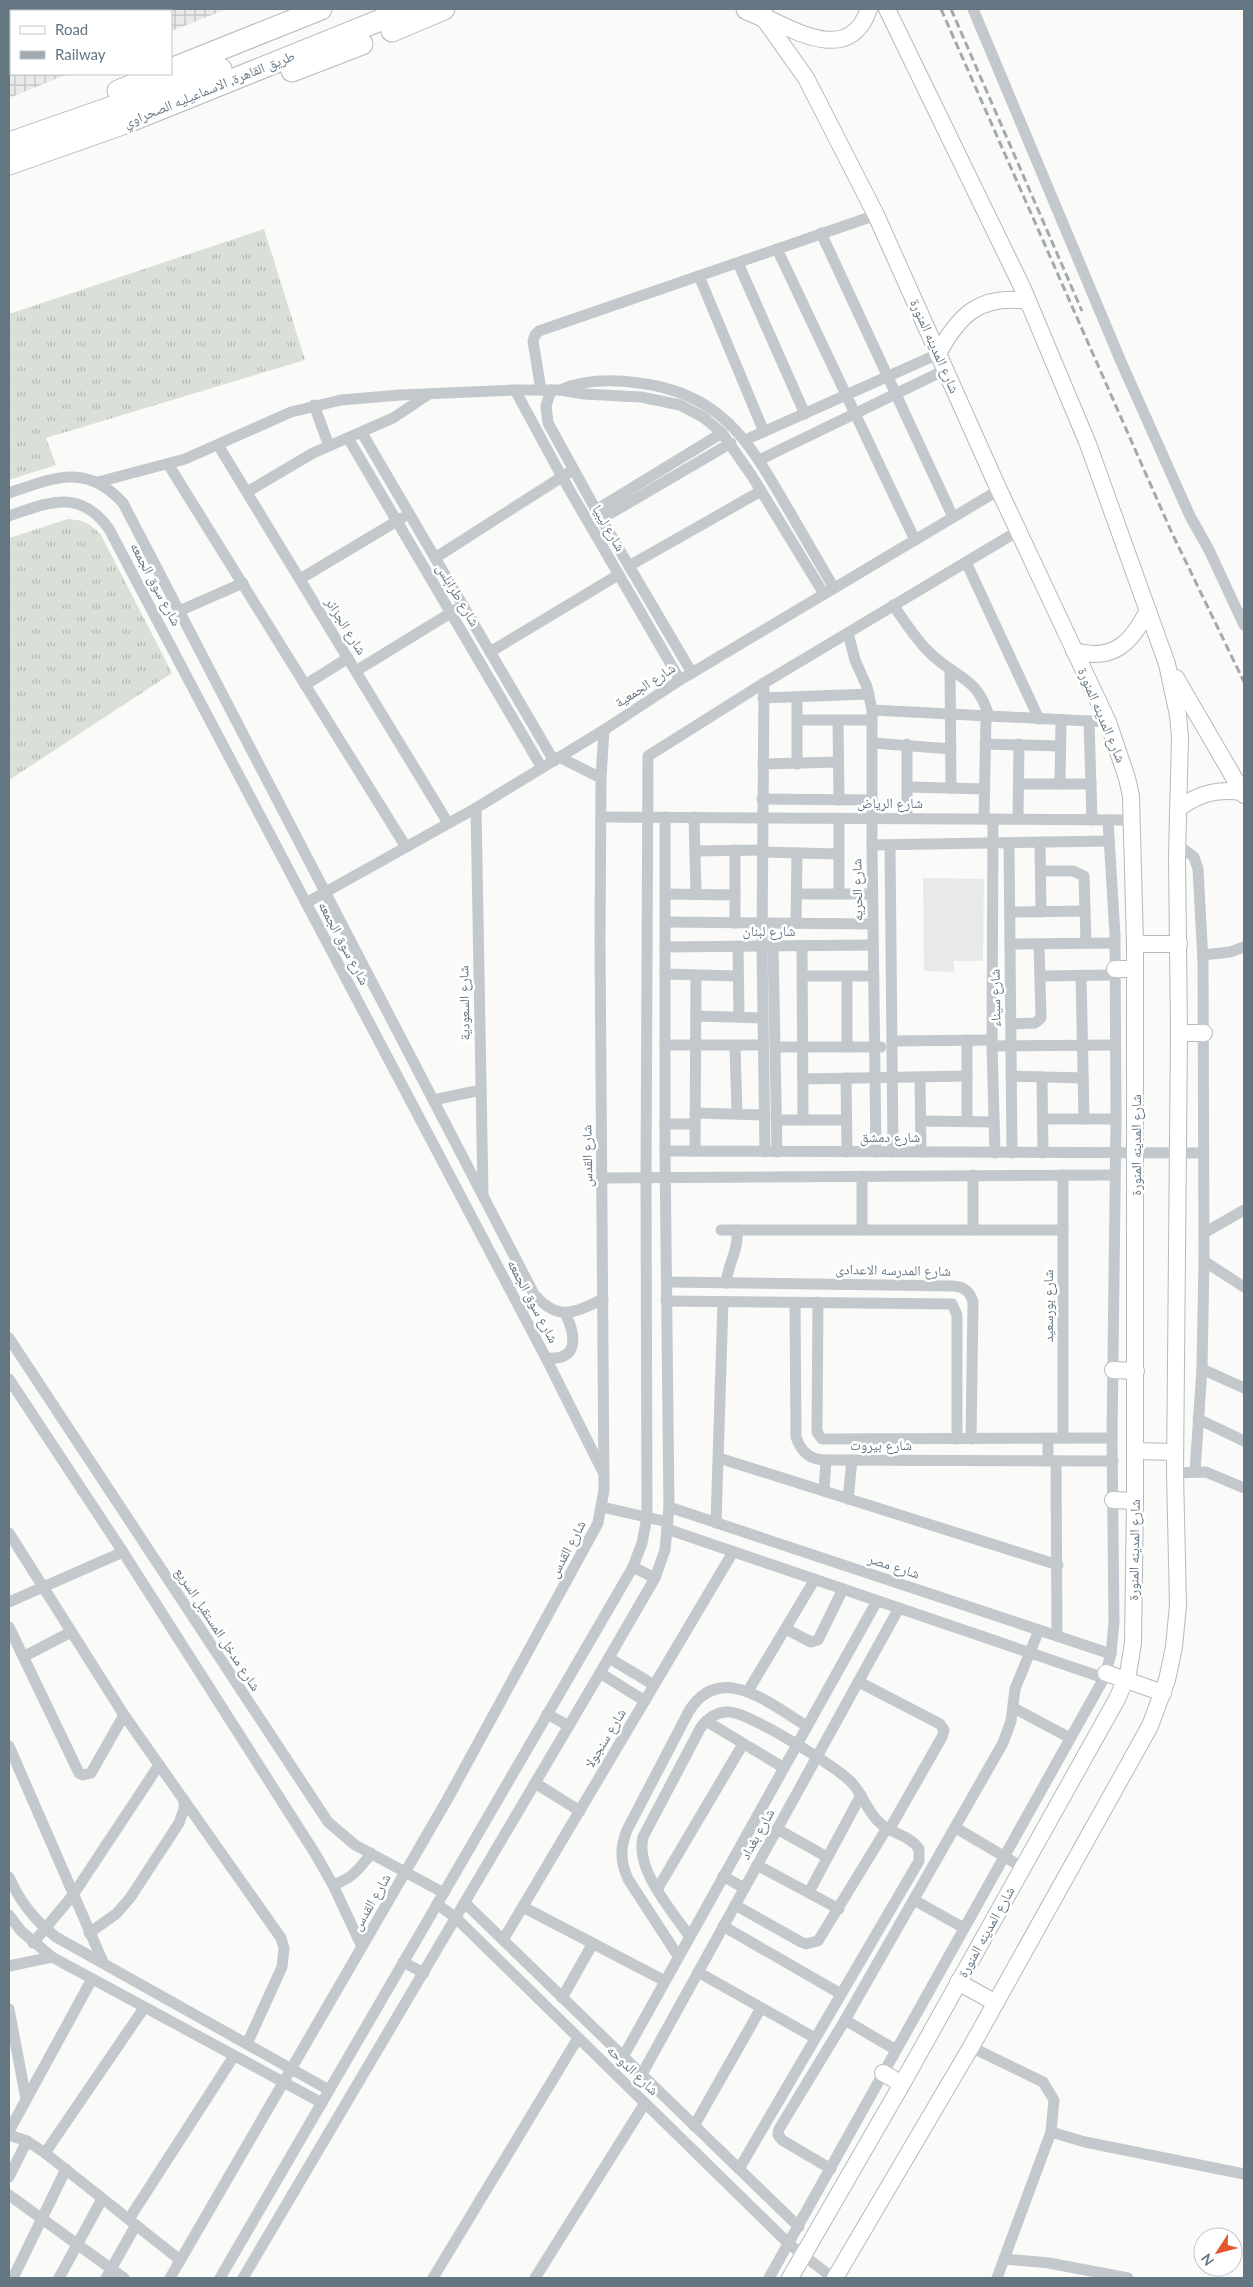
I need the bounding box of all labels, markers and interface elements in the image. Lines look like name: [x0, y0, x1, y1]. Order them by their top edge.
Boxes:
legend: [10, 10, 172, 75]
text: Road: [55, 20, 88, 38]
text: Railway: [55, 45, 106, 63]
street label: طريق القاهرة, الاسماعيليه الصحراوي: [121, 46, 298, 134]
street label: شارع المدينه المنورة: [905, 296, 964, 396]
street label: شارع ليبيا: [588, 501, 630, 555]
street label: شارع سوق الجمعه: [126, 539, 186, 629]
street label: شارع طرابلس: [431, 560, 484, 630]
street label: شارع الجزائر: [320, 593, 371, 659]
street label: شارع الجمعية: [611, 659, 679, 712]
street label: شارع المدينه المنورة: [1073, 665, 1130, 766]
street label: شارع الرياض: [857, 794, 923, 813]
street label: شارع الحريه: [847, 859, 868, 921]
street label: شارع سوق الجمعه: [314, 898, 374, 988]
street label: شارع لبنان: [742, 922, 796, 941]
street label: شارع السعودية: [454, 965, 475, 1041]
street label: شارع سيناء: [985, 969, 1006, 1027]
street label: شارع المدينه المنورة: [1127, 1094, 1146, 1196]
street label: شارع القدس: [577, 1124, 598, 1188]
street label: شارع دمشق: [860, 1128, 920, 1147]
street label: شارع سوق الجمعه: [503, 1256, 563, 1346]
street label: شارع المدرسه الاعدادى: [835, 1260, 951, 1281]
street label: شارع بورسعيد: [1039, 1270, 1058, 1342]
street label: شارع بيروت: [850, 1436, 912, 1455]
street label: شارع المدينه المنورة: [1124, 1499, 1145, 1601]
street label: شارع القدس: [544, 1517, 591, 1581]
street label: شارع مصر: [865, 1549, 922, 1584]
street label: شارع مدخل المستقبل السريع: [170, 1564, 265, 1695]
street label: شارع سنجولا: [580, 1705, 631, 1772]
street label: شارع بغداد: [736, 1805, 779, 1863]
street label: شارع القدس: [348, 1870, 395, 1934]
street label: شارع المدينه المنورة: [954, 1883, 1019, 1981]
street label: شارع الدوحه: [603, 2041, 663, 2100]
north arrow: [1193, 2227, 1243, 2277]
text: N: [1197, 2251, 1217, 2269]

